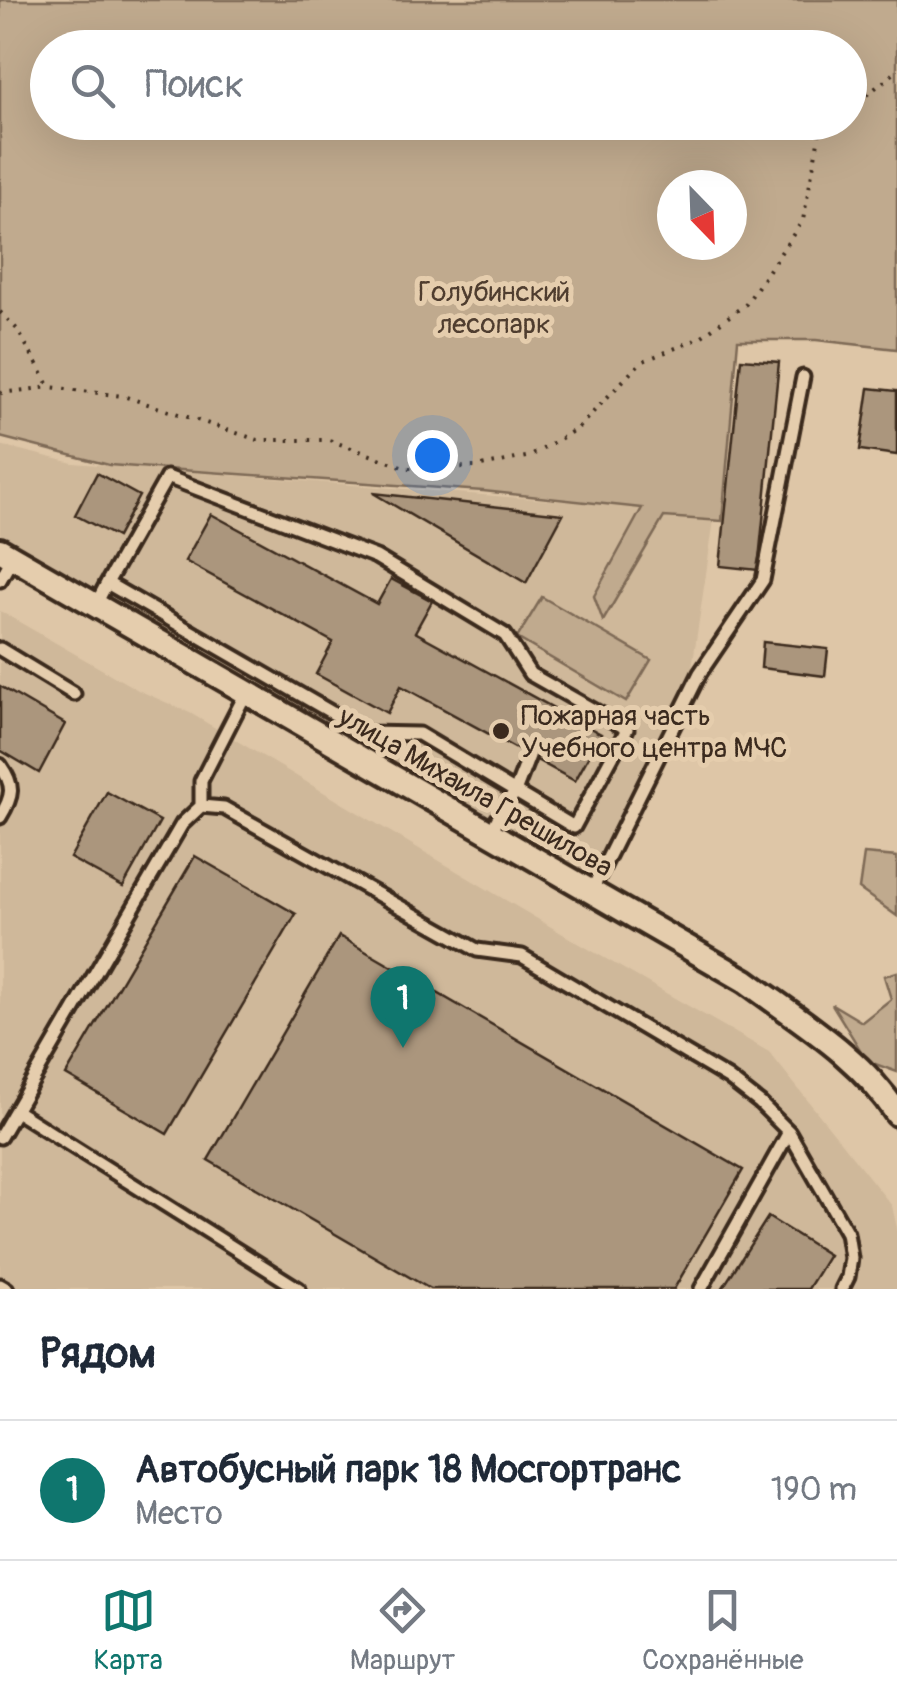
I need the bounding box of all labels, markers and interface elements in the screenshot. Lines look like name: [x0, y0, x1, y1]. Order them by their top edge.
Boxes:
search box: [30, 30, 867, 140]
icon: search: [65, 58, 120, 113]
text: Поиск: [145, 61, 244, 109]
north arrow: [657, 170, 747, 260]
park label: Голубинский лесопарк: [418, 275, 570, 342]
your location: [407, 430, 458, 481]
street label: улица Михаила Грешилова: [331, 699, 619, 885]
place label: Пожарная часть Учебного центра МЧС: [521, 699, 787, 766]
marker: Пожарная часть Учебного центра МЧС: [490, 720, 512, 742]
pin: 1: [370, 966, 436, 1048]
text: Рядом: [40, 1328, 156, 1380]
text: Автобусный парк 18 Мосгортранс: [135, 1446, 681, 1494]
text: 1: [66, 1470, 79, 1510]
text: 190 m: [771, 1470, 857, 1510]
text: Место: [135, 1494, 223, 1534]
tab: Карта: [93, 1583, 163, 1678]
tab: Маршрут: [350, 1583, 455, 1678]
tab: Сохранённые: [642, 1583, 804, 1678]

